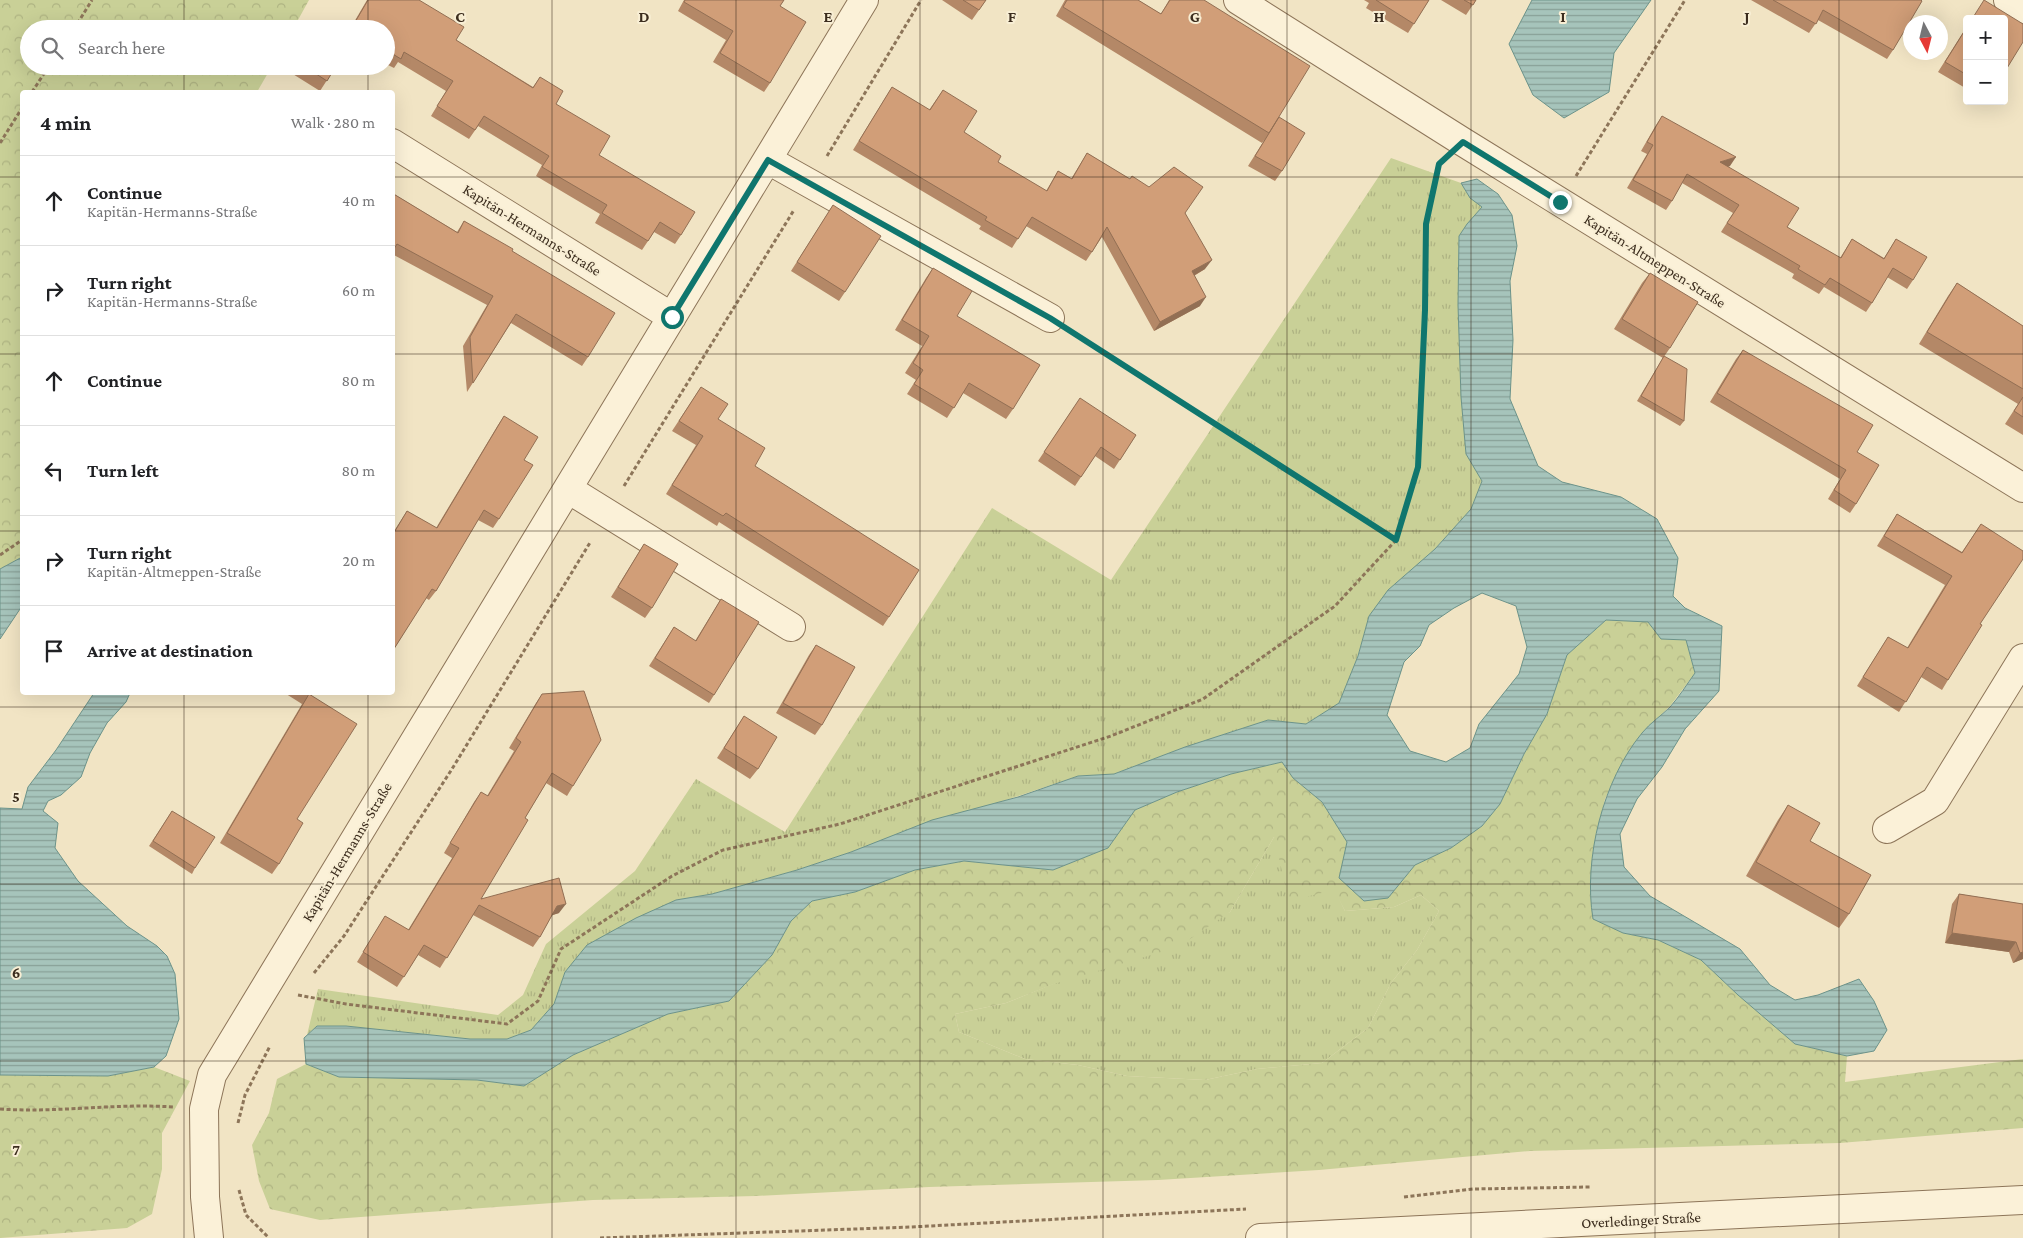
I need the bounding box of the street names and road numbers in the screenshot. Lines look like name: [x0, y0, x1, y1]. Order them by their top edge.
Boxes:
street label: Kapitän-Hermanns-Straße: [460, 181, 604, 280]
street label: Kapitän-Altmeppen-Straße: [1581, 211, 1729, 312]
street label: Kapitän-Hermanns-Straße: [299, 779, 396, 925]
street label: Overledinger Straße: [1581, 1209, 1702, 1232]

